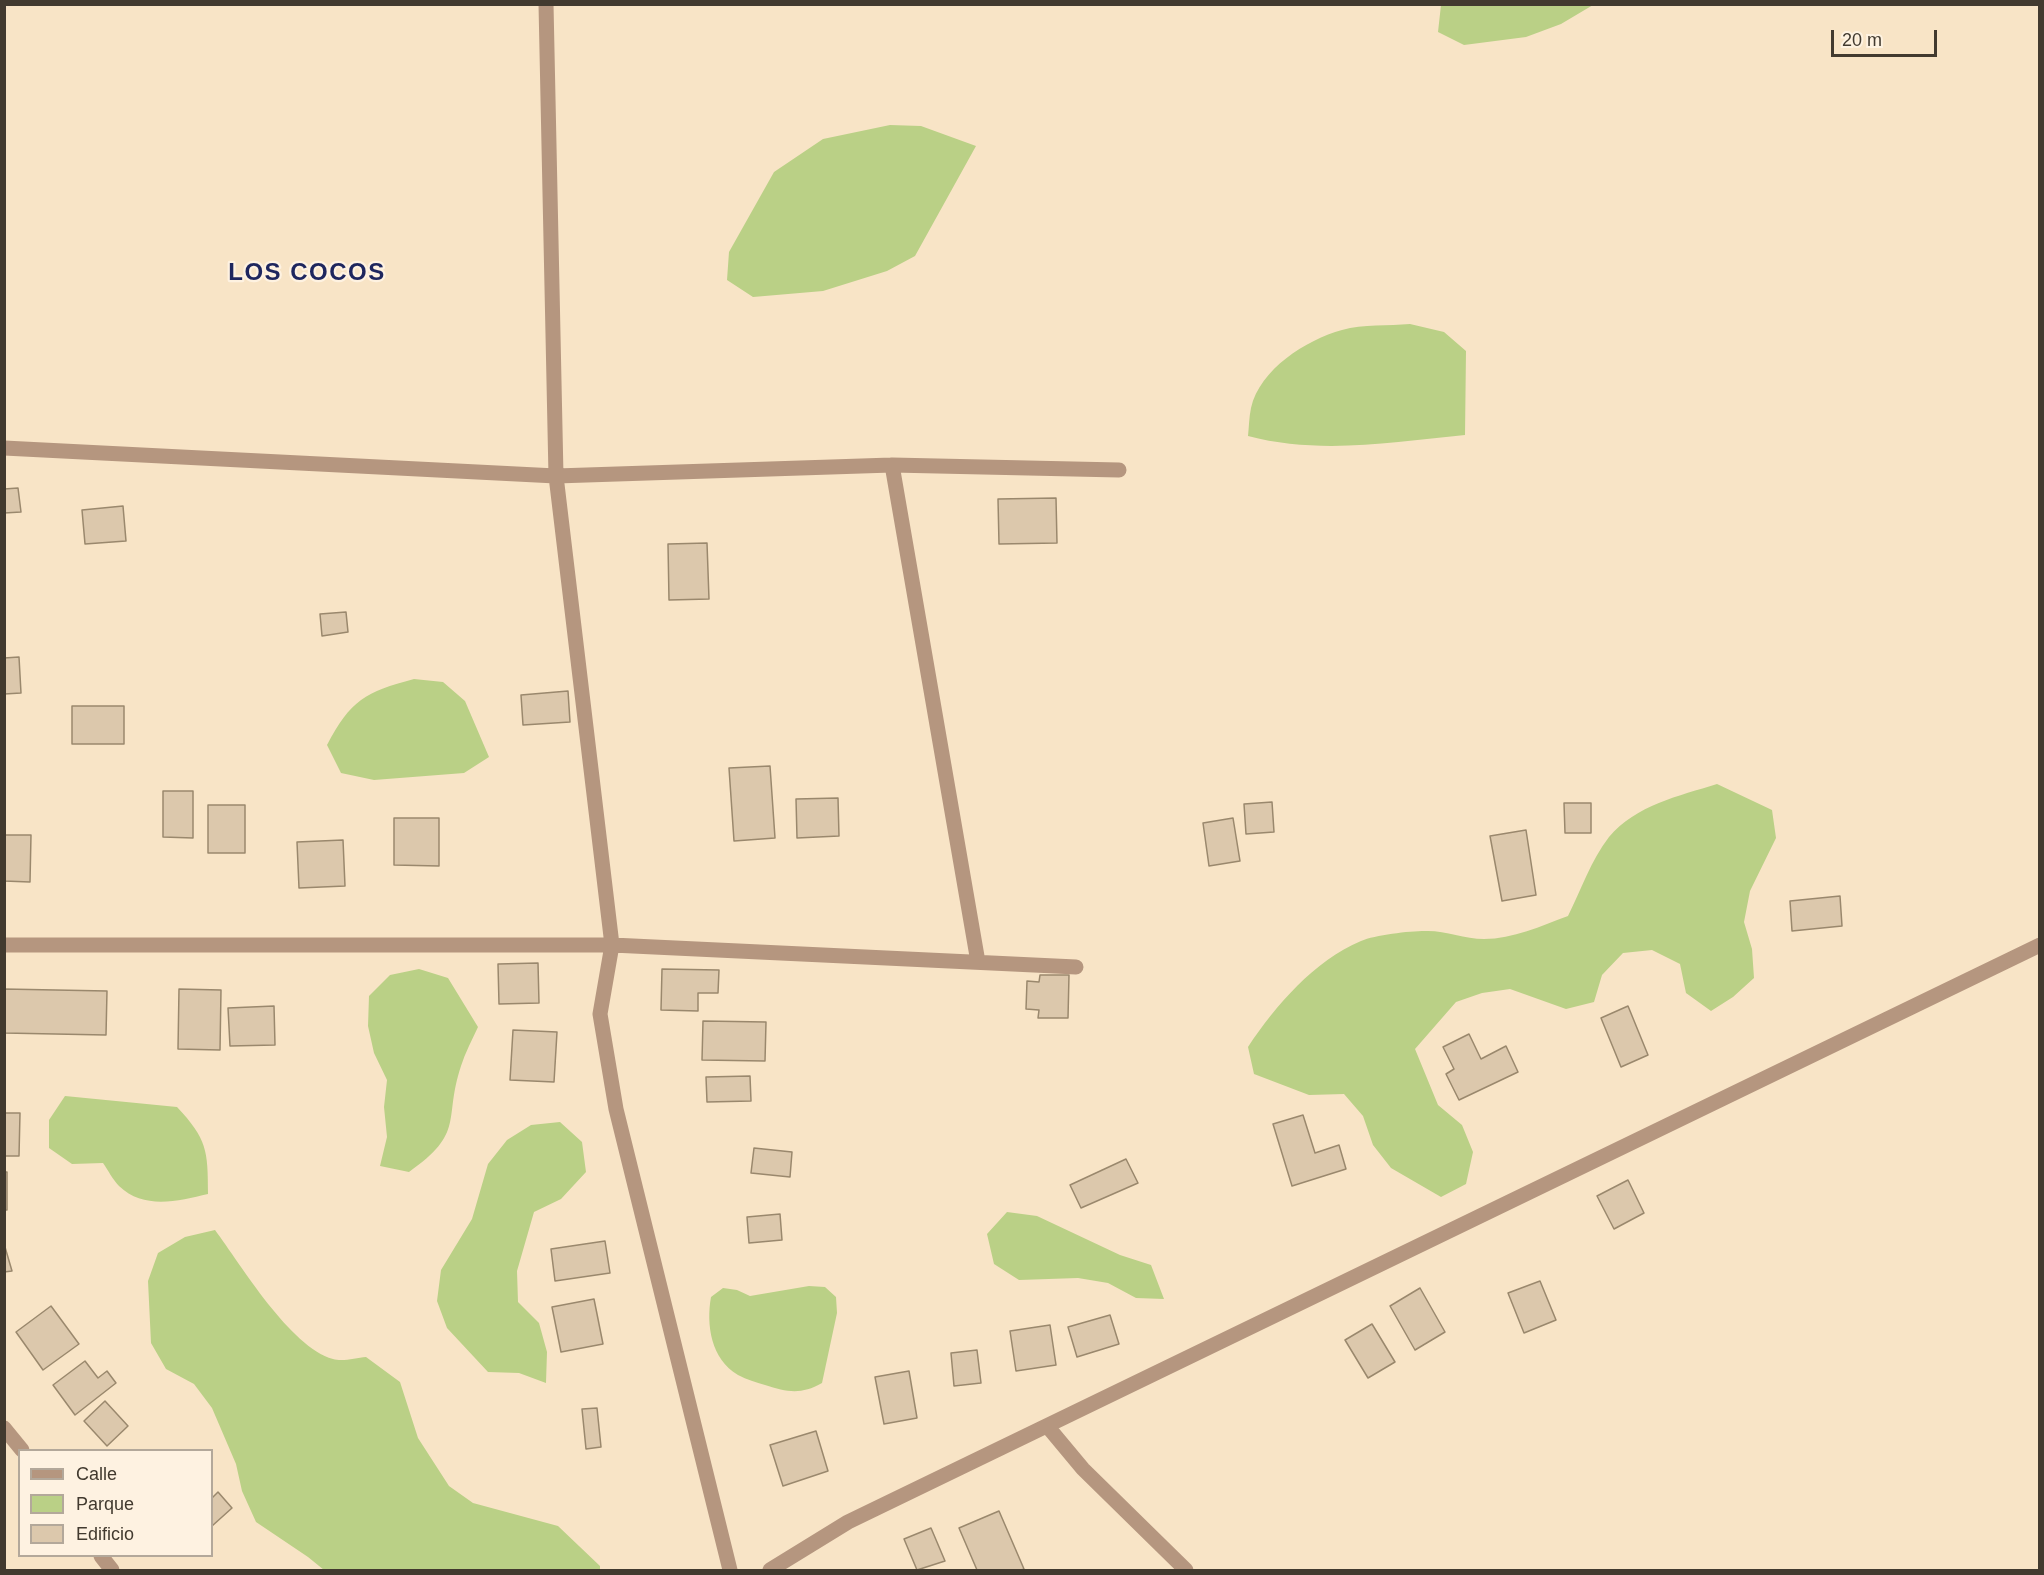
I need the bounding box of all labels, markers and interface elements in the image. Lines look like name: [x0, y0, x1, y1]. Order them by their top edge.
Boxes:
scale bar: [1834, 18, 1940, 56]
text: 20 m: [1842, 30, 1882, 50]
district label: LOS COCOS: [228, 259, 386, 287]
legend: [18, 1449, 213, 1557]
text: Calle: [76, 1464, 117, 1484]
text: Parque: [76, 1494, 134, 1514]
text: Edificio: [76, 1524, 134, 1544]

